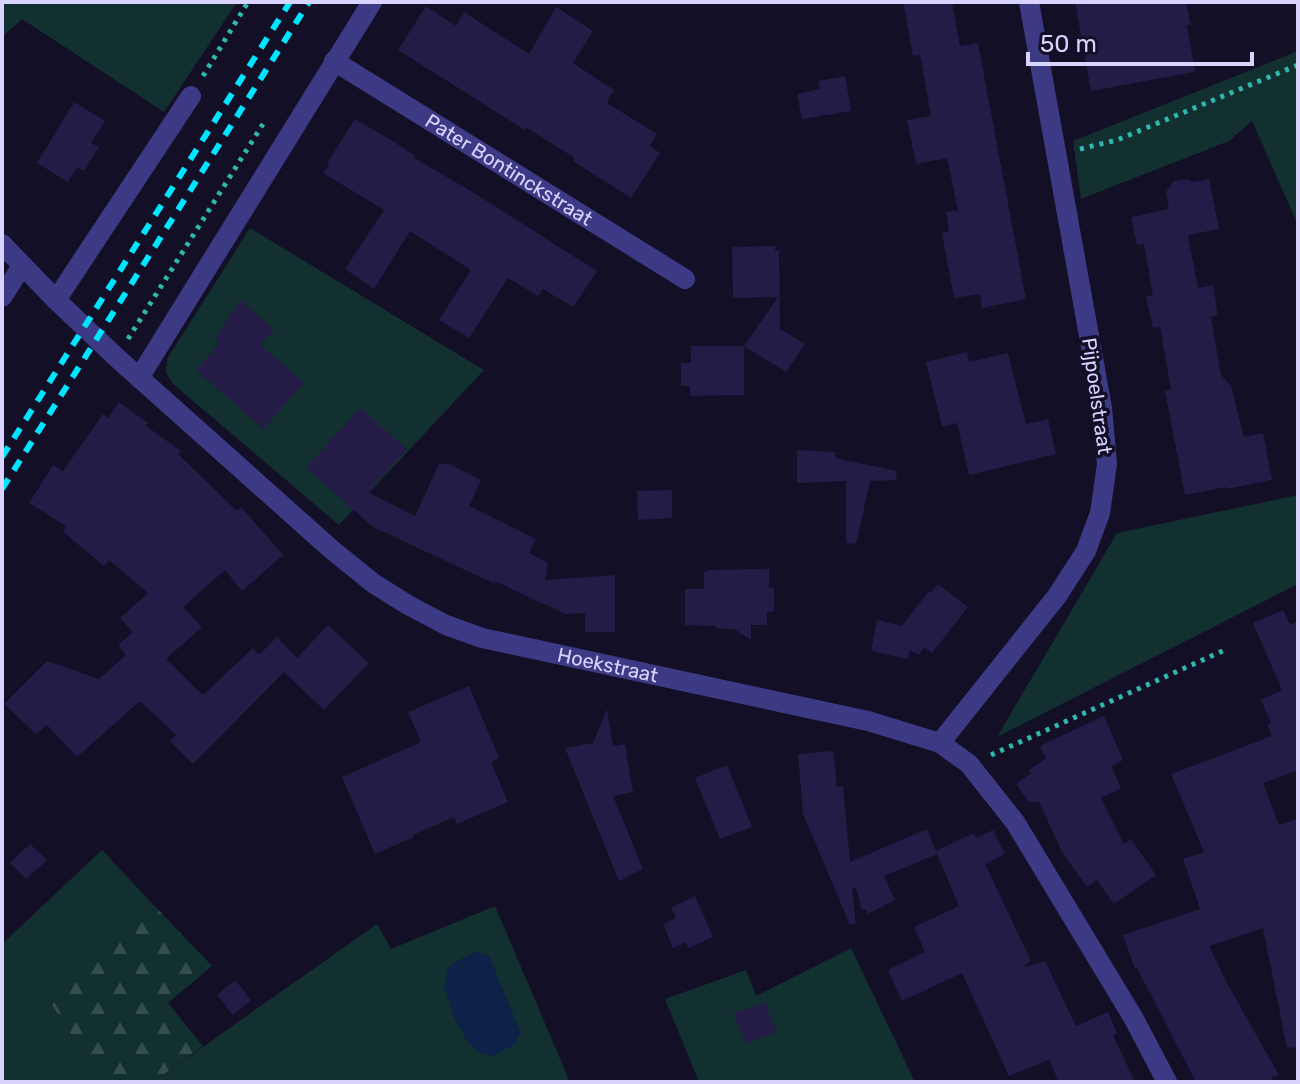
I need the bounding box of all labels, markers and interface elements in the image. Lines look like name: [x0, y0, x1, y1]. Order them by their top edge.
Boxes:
scale bar: [1028, 16, 1252, 66]
text: 50 m: [1040, 30, 1097, 58]
street label: Pater Bontinckstraat: [421, 109, 597, 231]
street label: Pijpoelstraat: [1077, 336, 1117, 456]
street label: Hoekstraat: [555, 643, 660, 688]

